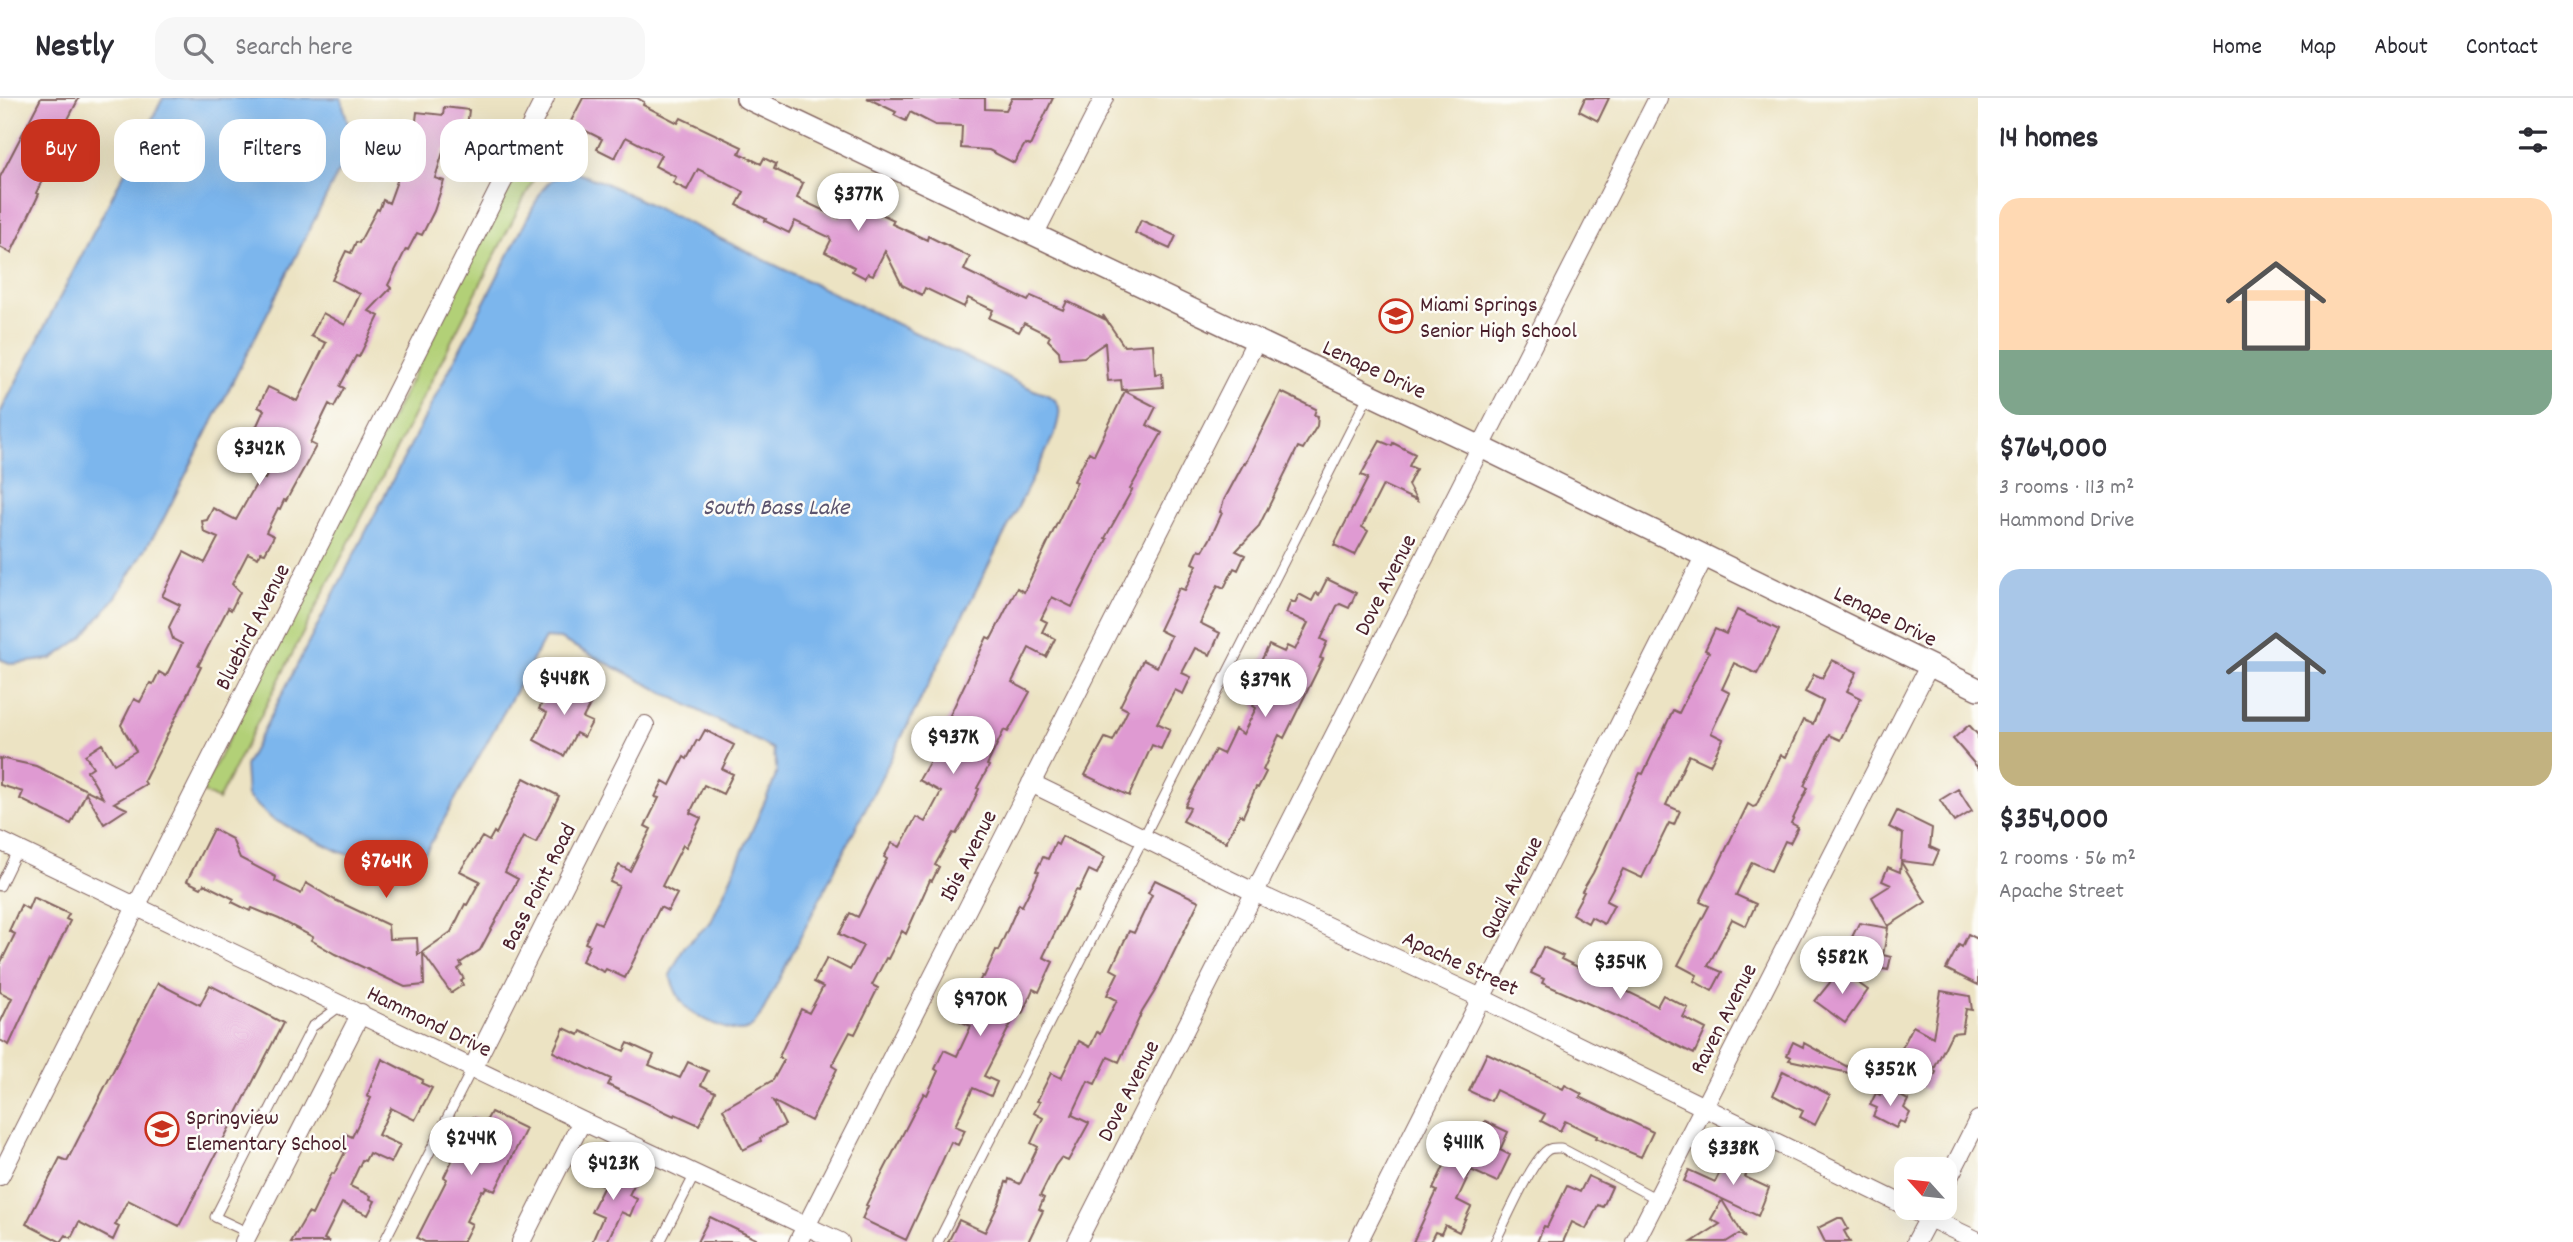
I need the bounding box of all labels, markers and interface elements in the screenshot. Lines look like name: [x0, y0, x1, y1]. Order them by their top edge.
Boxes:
search box: [155, 17, 645, 80]
text: Nestly: [35, 25, 113, 72]
icon: search: [179, 29, 217, 67]
text: Search here: [235, 30, 353, 67]
text: Home: [2212, 31, 2262, 65]
text: Map: [2300, 31, 2336, 65]
text: About: [2374, 31, 2428, 65]
text: Contact: [2466, 31, 2538, 65]
chip: Buy: [21, 119, 100, 182]
chip: Rent: [114, 119, 205, 182]
chip: Filters: [219, 119, 326, 182]
chip: New: [340, 119, 426, 182]
chip: Apartment: [440, 119, 588, 182]
text: 14 homes: [1999, 119, 2098, 162]
icon: filters: [2514, 121, 2552, 159]
pin: $377K: [809, 174, 907, 233]
text: $377K: [833, 179, 883, 212]
icon: home: [2213, 243, 2339, 369]
place label: Miami Springs Senior High School: [1420, 290, 1577, 349]
school or university icon: Miami Springs Senior High School: [1377, 297, 1415, 335]
street label: Lenape Drive: [1316, 333, 1431, 410]
pin: $342K: [210, 428, 308, 487]
text: $764,000: [1999, 429, 2108, 472]
text: $342K: [233, 433, 285, 466]
text: 3 rooms · 113 m²: [1999, 472, 2135, 505]
water label: South Bass Lake: [703, 492, 851, 526]
text: Hammond Drive: [1999, 505, 2134, 538]
street label: Dove Avenue: [1347, 529, 1427, 642]
street label: Bluebird Avenue: [208, 559, 300, 697]
street label: Lenape Drive: [1827, 579, 1942, 657]
icon: home: [2213, 614, 2339, 740]
pin: $448K: [515, 658, 613, 717]
pin: $379K: [1216, 660, 1314, 719]
text: $448K: [539, 663, 589, 696]
text: $379K: [1239, 665, 1291, 698]
pin: $937K: [904, 716, 1002, 776]
text: $937K: [927, 722, 979, 755]
text: $354,000: [1999, 800, 2109, 843]
street label: Ibis Avenue: [933, 805, 1007, 908]
street label: Bass Point Road: [494, 818, 586, 957]
street label: Quail Avenue: [1473, 831, 1553, 946]
pin: $764K: [337, 840, 435, 900]
text: 2 rooms · 56 m²: [1999, 843, 2136, 876]
text: $764K: [360, 846, 412, 879]
text: Apache Street: [1999, 876, 2124, 909]
street label: Apache Street: [1396, 924, 1523, 1007]
pin: $582K: [1793, 936, 1891, 996]
pin: $354K: [1571, 942, 1669, 1001]
text: $582K: [1816, 942, 1868, 975]
text: $354K: [1594, 947, 1646, 980]
street label: Raven Avenue: [1683, 958, 1767, 1081]
pin: $970K: [931, 978, 1029, 1038]
street label: Hammond Drive: [360, 979, 497, 1068]
text: $970K: [953, 984, 1007, 1017]
street label: Dove Avenue: [1090, 1035, 1170, 1148]
pin: $352K: [1841, 1048, 1939, 1108]
text: $352K: [1863, 1054, 1917, 1087]
place label: Springview Elementary School: [186, 1103, 347, 1162]
school or university icon: Springview Elementary School: [143, 1110, 181, 1148]
pin: $244K: [422, 1118, 520, 1177]
pin: $411K: [1414, 1122, 1512, 1181]
text: $244K: [445, 1123, 497, 1156]
text: $411K: [1442, 1127, 1484, 1160]
pin: $338K: [1684, 1128, 1782, 1187]
text: $338K: [1707, 1133, 1759, 1166]
pin: $423K: [564, 1142, 662, 1202]
text: $423K: [587, 1148, 639, 1181]
north arrow: [1894, 1157, 1956, 1220]
map controls: [1894, 1157, 1957, 1220]

